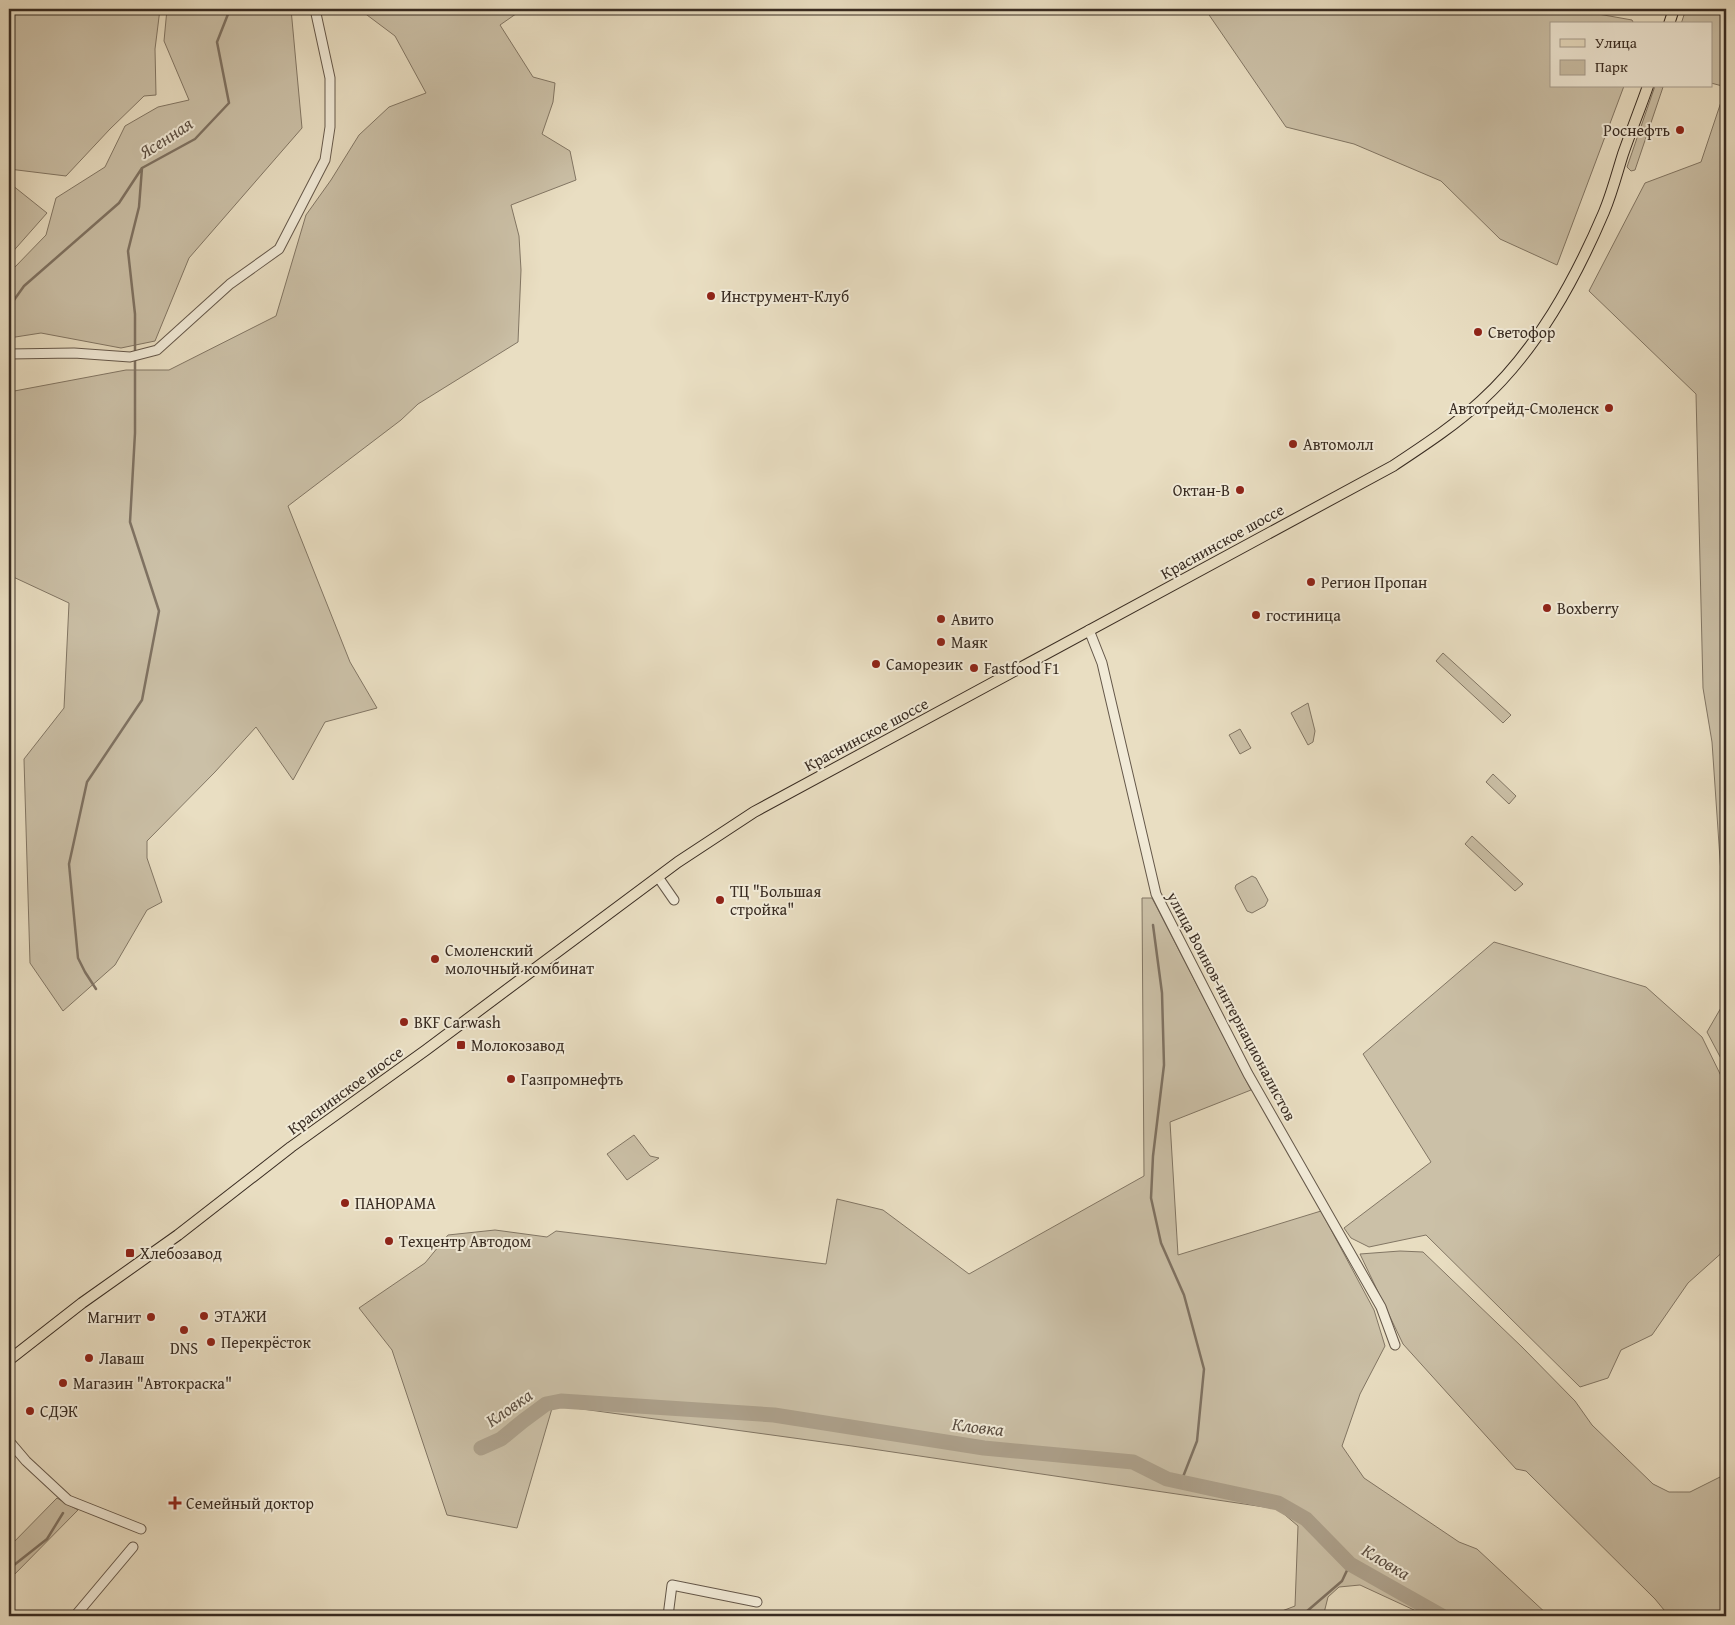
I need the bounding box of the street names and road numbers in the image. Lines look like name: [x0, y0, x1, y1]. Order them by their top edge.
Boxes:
street label: Краснинское шоссе: [1156, 497, 1288, 585]
street label: Краснинское шоссе: [799, 691, 933, 777]
street label: улица Воинов-интернационалистов: [1161, 886, 1303, 1125]
street label: Краснинское шоссе: [282, 1040, 408, 1140]

